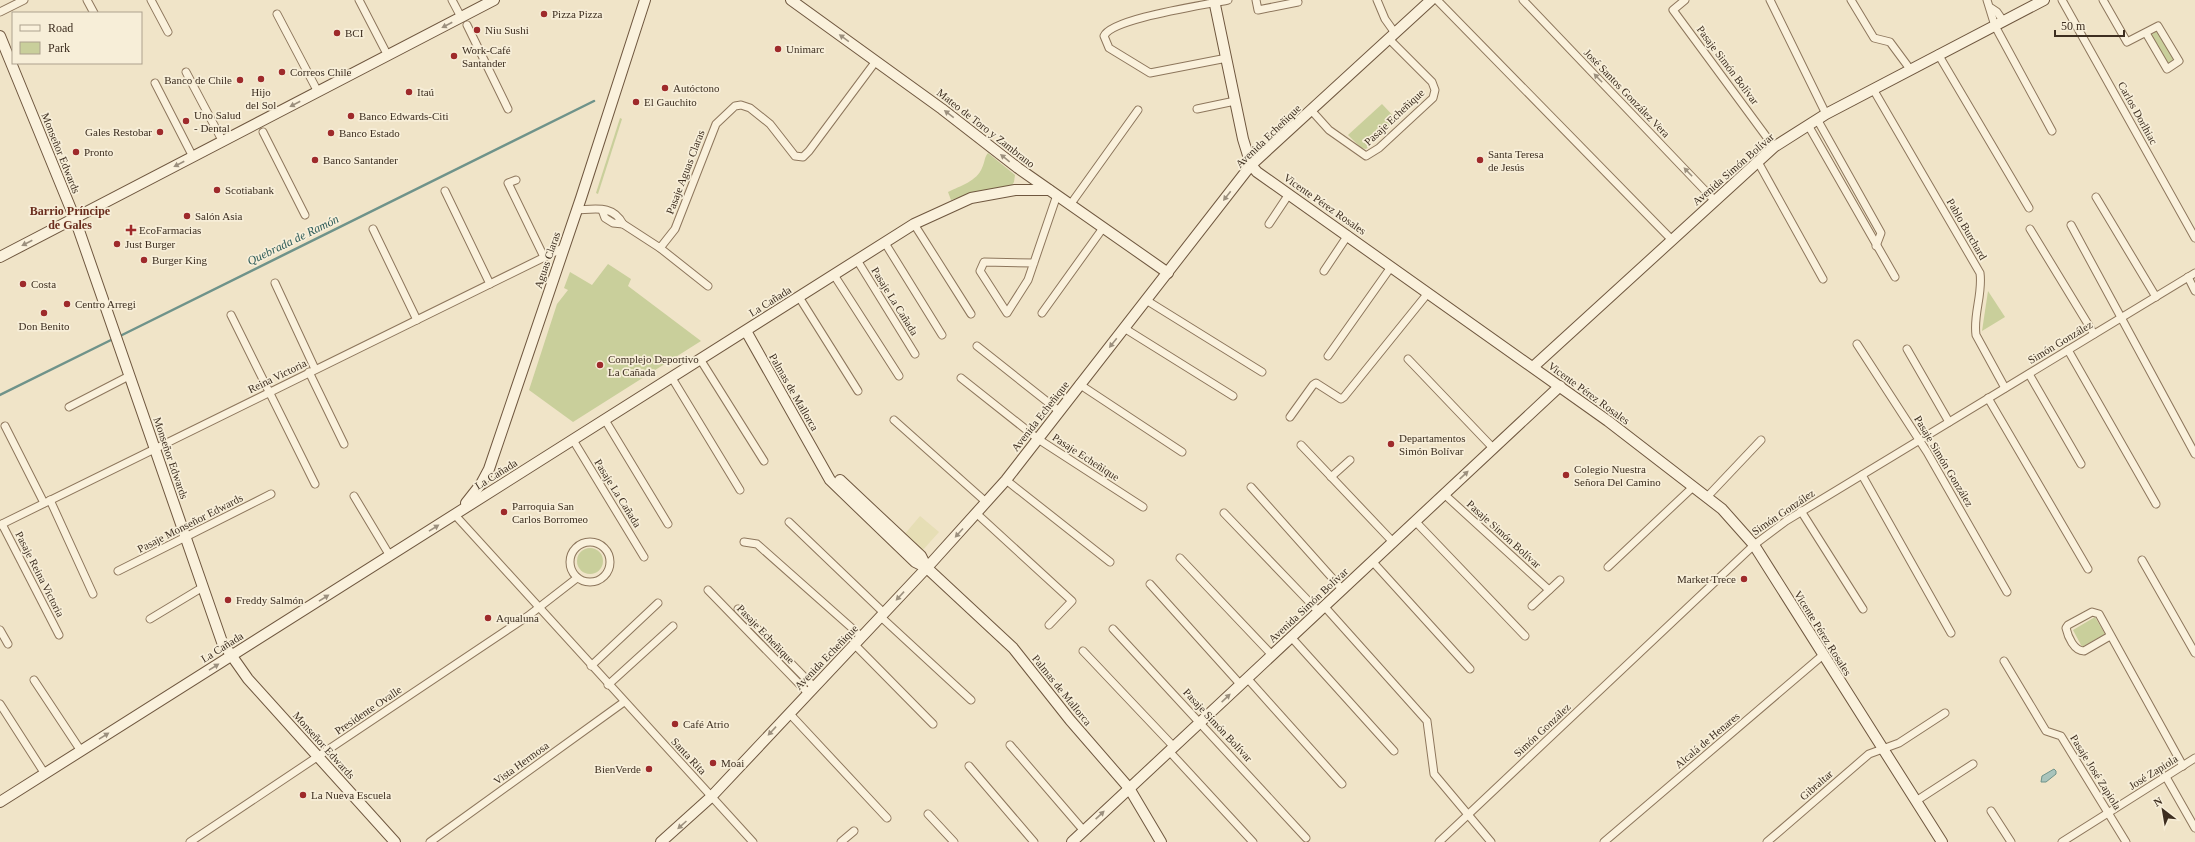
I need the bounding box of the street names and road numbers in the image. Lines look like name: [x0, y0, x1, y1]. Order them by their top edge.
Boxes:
street label: Pasaje Simón Bolívar: [1695, 23, 1762, 107]
street label: José Santos González Vera: [1582, 46, 1672, 140]
street label: Carlos Dorlhiac: [2116, 79, 2160, 147]
street label: Mateo de Toro y Zambrano: [935, 86, 1038, 170]
street label: Pasaje Echeñique: [1362, 86, 1426, 148]
street label: Avenida Echeñique: [1233, 102, 1303, 170]
street label: Monseñor Edwards: [39, 111, 83, 195]
street label: Pasaje Aguas Claras: [663, 128, 707, 216]
street label: Avenida Simón Bolívar: [1690, 130, 1776, 208]
street label: Vicente Pérez Rosales: [1282, 171, 1368, 237]
street label: Pablo Burchard: [1945, 196, 1990, 262]
street label: Aguas Claras: [532, 230, 562, 290]
street label: Pasaje La Cañada: [869, 265, 921, 337]
street label: La Cañada: [747, 283, 793, 319]
street label: Simón González: [2026, 318, 2094, 366]
street label: Palmas de Mallorca: [767, 351, 821, 433]
street label: Reina Victoria: [246, 357, 308, 395]
street label: Vicente Pérez Rosales: [1546, 359, 1632, 427]
street label: Avenida Echeñique: [1009, 378, 1071, 453]
street label: Pasaje Simón González: [1912, 413, 1976, 509]
street label: Monseñor Edwards: [151, 415, 191, 501]
street label: Pasaje Echeñique: [1050, 431, 1122, 483]
street label: La Cañada: [473, 456, 519, 492]
street label: Pasaje La Cañada: [592, 457, 644, 529]
street label: Simón González: [1749, 487, 1817, 537]
street label: Pasaje Monseñor Edwards: [135, 491, 245, 555]
street label: Pasaje Simón Bolívar: [1465, 498, 1544, 571]
street label: Pasaje Reina Victoria: [13, 529, 67, 619]
street label: Avenida Simón Bolívar: [1266, 565, 1350, 645]
street label: Vicente Pérez Rosales: [1792, 588, 1854, 678]
street label: Pasaje Echeñique: [735, 602, 797, 666]
street label: Avenida Echeñique: [792, 622, 860, 692]
street label: La Cañada: [199, 629, 245, 665]
street label: Palmas de Mallorca: [1030, 652, 1094, 728]
street label: Presidente Ovalle: [332, 683, 404, 737]
street label: Pasaje Simón Bolívar: [1181, 686, 1255, 764]
street label: Simón González: [1511, 701, 1573, 759]
street label: Monseñor Edwards: [291, 709, 357, 781]
street label: Alcalá de Henares: [1672, 709, 1742, 771]
street label: Pasaje José Zapiola: [2068, 732, 2124, 812]
street label: Santa Rita: [669, 735, 709, 777]
street label: Vista Hermosa: [491, 739, 551, 787]
street label: José Zapiola: [2126, 752, 2180, 792]
street label: Gibraltar: [1797, 767, 1835, 803]

